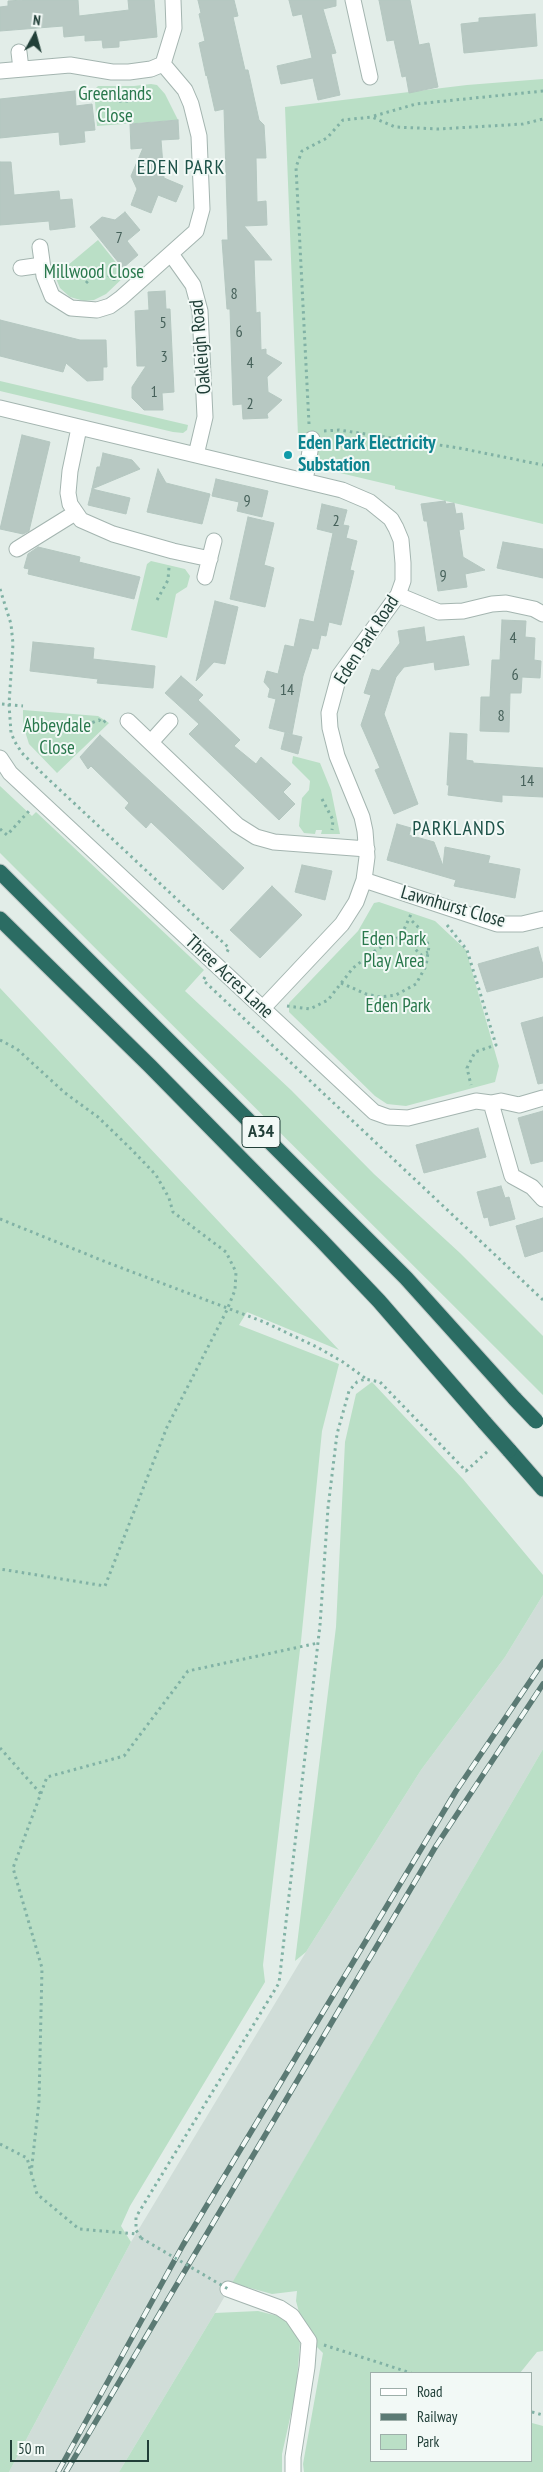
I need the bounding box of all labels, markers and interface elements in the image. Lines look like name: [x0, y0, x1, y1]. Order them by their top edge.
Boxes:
north arrow: [10, 10, 60, 60]
text: N: [32, 11, 42, 30]
park label: Greenlands Close: [78, 84, 152, 128]
district label: EDEN PARK: [136, 156, 226, 180]
house number: 7: [115, 228, 123, 248]
park label: Millwood Close: [44, 262, 144, 284]
house number: 8: [230, 284, 238, 304]
street label: Oakleigh Road: [186, 299, 216, 395]
house number: 5: [159, 313, 167, 333]
house number: 6: [235, 322, 243, 342]
house number: 3: [160, 347, 168, 367]
house number: 4: [246, 353, 254, 373]
house number: 1: [150, 382, 158, 402]
house number: 2: [246, 394, 254, 414]
place label: Eden Park Electricity Substation: [298, 433, 436, 477]
marker: Eden Park Electricity Substation: [282, 449, 294, 461]
house number: 9: [243, 491, 251, 511]
house number: 2: [332, 511, 340, 531]
house number: 9: [439, 566, 447, 586]
street label: Eden Park Road: [330, 591, 404, 689]
house number: 4: [509, 628, 517, 648]
house number: 6: [511, 665, 519, 685]
house number: 14: [280, 680, 294, 700]
house number: 8: [497, 706, 505, 726]
park label: Abbeydale Close: [23, 716, 91, 760]
house number: 14: [520, 771, 534, 791]
district label: PARKLANDS: [411, 817, 507, 841]
street label: Lawnhurst Close: [398, 881, 508, 933]
park label: Eden Park Play Area: [362, 929, 426, 973]
street label: Three Acres Lane: [180, 930, 278, 1024]
park label: Eden Park: [366, 996, 430, 1018]
road number: A34: [242, 1116, 280, 1148]
legend: [370, 2372, 533, 2462]
text: Road: [417, 2382, 443, 2401]
text: Railway: [417, 2407, 457, 2426]
scale bar: [12, 2430, 151, 2462]
text: Park: [417, 2432, 439, 2451]
text: 50 m: [18, 2439, 44, 2458]

